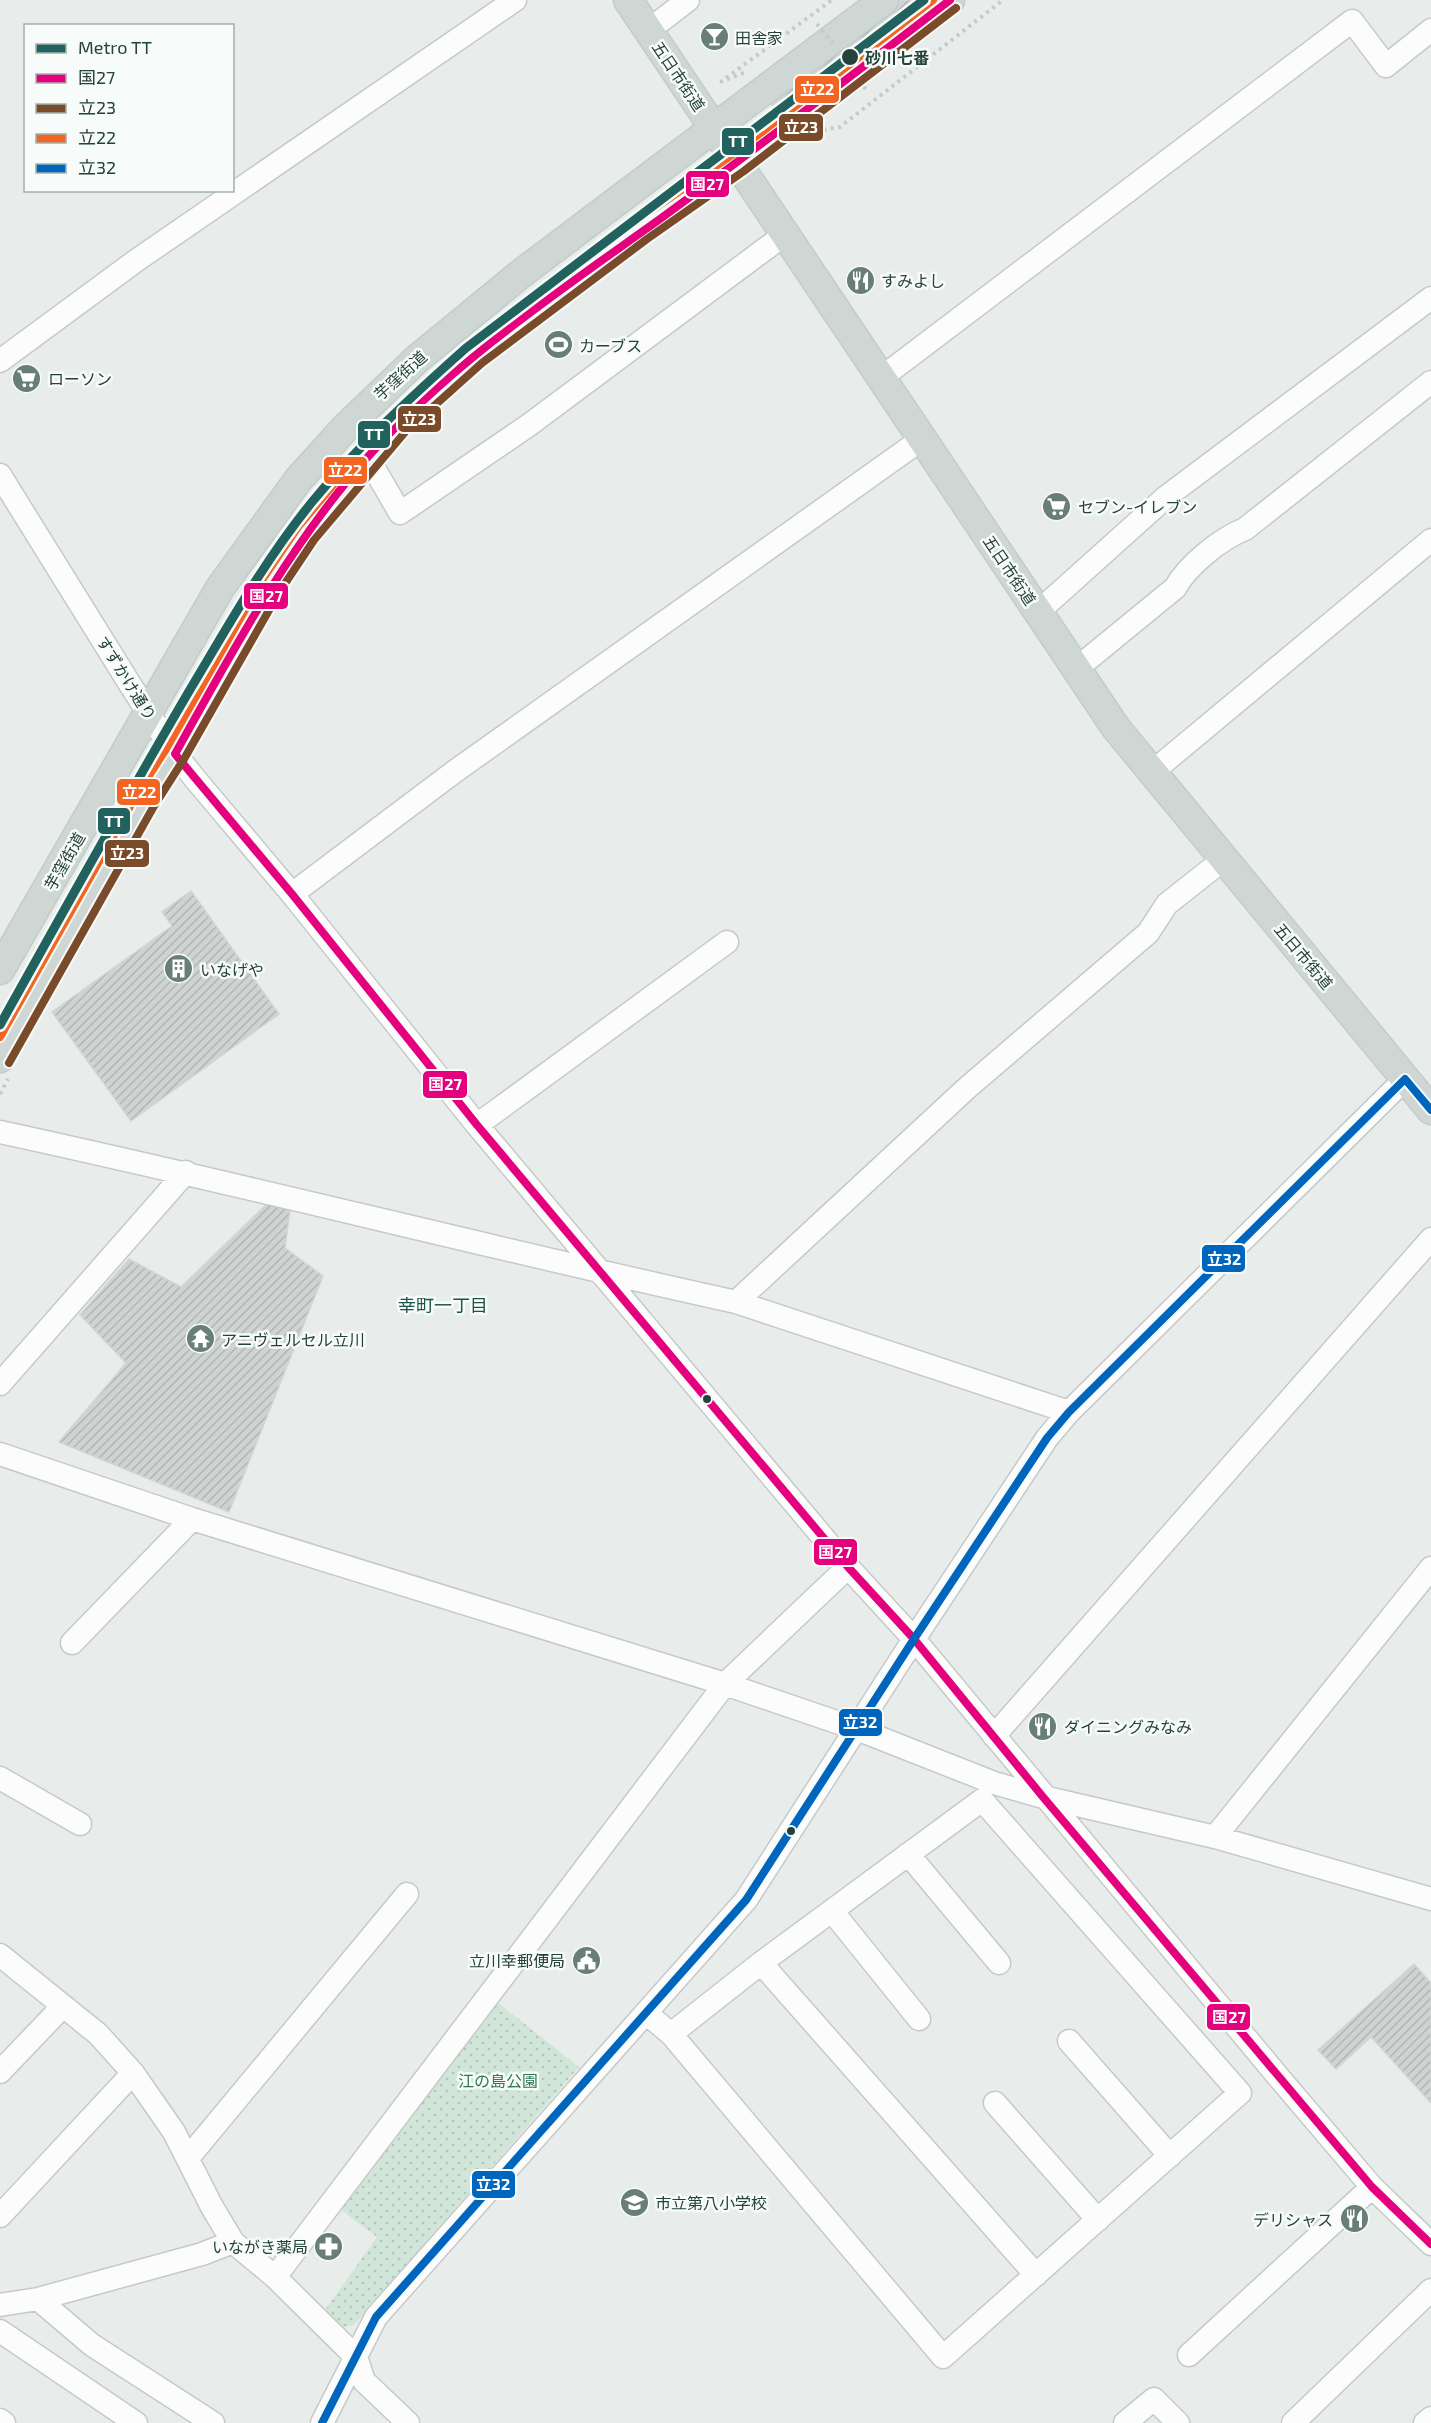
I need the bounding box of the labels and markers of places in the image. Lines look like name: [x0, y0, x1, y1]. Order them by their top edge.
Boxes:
bar icon: 田舎家: [698, 21, 730, 53]
place label: 田舎家: [735, 28, 783, 47]
marker: 砂川七番: [840, 47, 860, 67]
place label: 砂川七番: [865, 48, 929, 67]
restaurant icon: すみよし: [844, 264, 876, 296]
place label: すみよし: [881, 271, 945, 290]
sports icon: カーブス: [542, 329, 574, 361]
place label: カーブス: [579, 336, 642, 355]
supermarket icon: ローソン: [11, 362, 43, 394]
place label: ローソン: [48, 369, 112, 388]
supermarket icon: セブン-イレブン: [1041, 490, 1073, 522]
place label: セブン-イレブン: [1078, 497, 1197, 516]
building icon: いなげや: [163, 953, 195, 985]
place label: いなげや: [200, 960, 264, 979]
temple icon: アニヴェルセル立川: [184, 1323, 216, 1355]
place label: アニヴェルセル立川: [221, 1330, 365, 1349]
unlabelled marker: [701, 1393, 713, 1405]
restaurant icon: ダイニングみなみ: [1027, 1710, 1059, 1742]
place label: ダイニングみなみ: [1064, 1717, 1192, 1736]
unlabelled marker: [785, 1825, 797, 1837]
public building icon: 立川幸郵便局: [570, 1944, 602, 1976]
place label: 立川幸郵便局: [469, 1951, 565, 1970]
school or university icon: 市立第八小学校: [618, 2186, 650, 2218]
place label: 市立第八小学校: [655, 2193, 767, 2212]
restaurant icon: デリシャス: [1338, 2203, 1370, 2235]
place label: デリシャス: [1253, 2210, 1333, 2229]
pharmacy icon: いながき薬局: [313, 2230, 345, 2262]
place label: いながき薬局: [212, 2237, 308, 2256]

